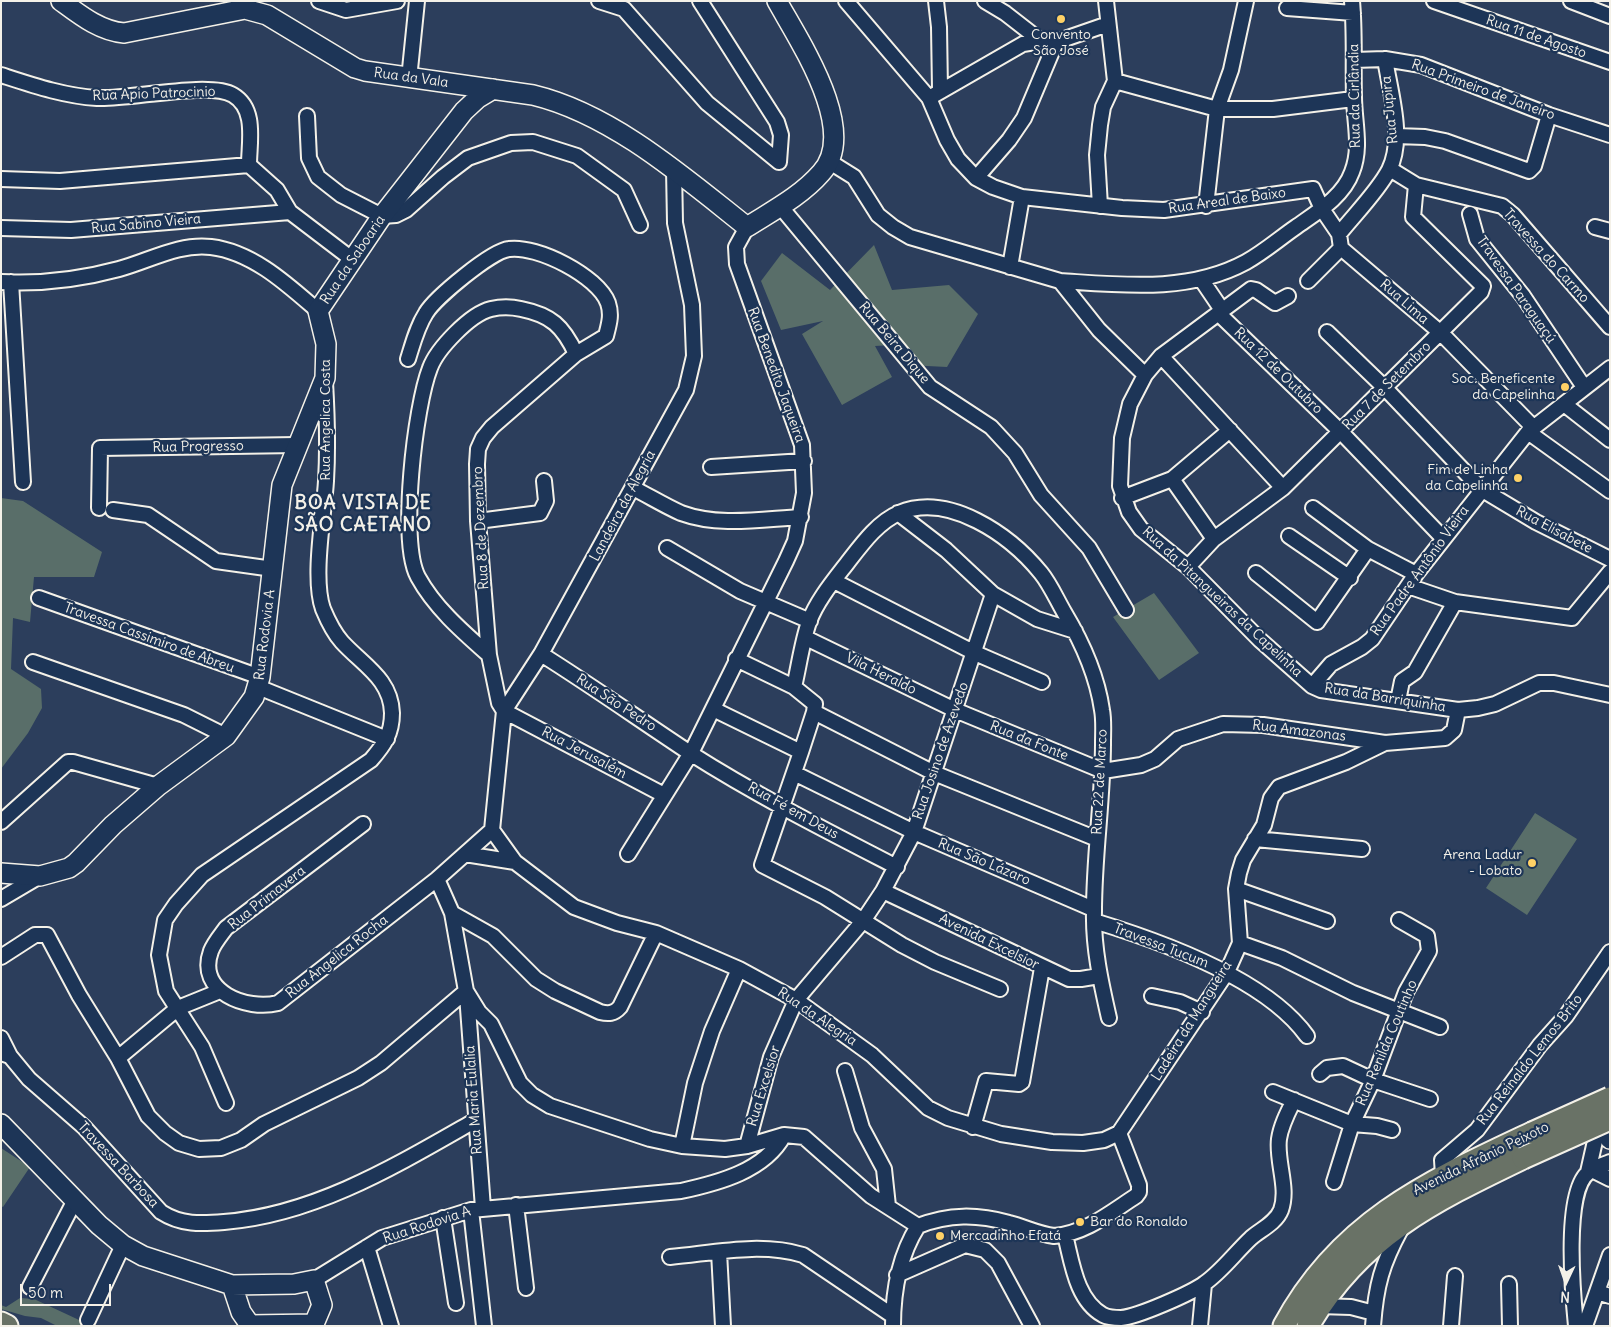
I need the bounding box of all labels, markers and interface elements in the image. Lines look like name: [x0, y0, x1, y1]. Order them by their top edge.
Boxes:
street label: Rua 11 de Agosto: [1483, 12, 1589, 62]
marker: Convento São José: [1055, 13, 1067, 25]
place label: Convento São José: [1031, 27, 1091, 59]
street label: Rua da Cirlândia: [1346, 44, 1364, 148]
street label: Rua Primeiro de Janeiro: [1409, 56, 1557, 124]
street label: Rua da Vala: [373, 64, 449, 92]
street label: Rua Jupira: [1378, 75, 1402, 145]
street label: Rua Apio Patrocinio: [92, 83, 216, 105]
street label: Rua Areal de Baixo: [1167, 184, 1287, 218]
street label: Travessa do Carmo: [1499, 206, 1593, 306]
street label: Rua Sabino Vieira: [90, 211, 202, 237]
street label: Rua da Saboaria: [317, 212, 389, 308]
street label: Travessa Paraguaçú: [1473, 233, 1559, 347]
street label: Rua Lima: [1376, 276, 1432, 328]
street label: Rua Beira Dique: [855, 299, 933, 387]
street label: Rua Benedito Jaqueira: [744, 305, 808, 445]
street label: Rua 12 de Outubro: [1230, 324, 1326, 418]
street label: Rua 7 de Setembro: [1339, 338, 1435, 434]
street label: Rua Angelica Costa: [318, 359, 334, 481]
place label: Soc. Beneficente da Capelinha: [1451, 371, 1555, 404]
marker: Soc. Beneficente da Capelinha: [1559, 381, 1571, 393]
street label: Rua Progresso: [152, 438, 244, 456]
street label: Landeira da Alegria: [587, 448, 659, 564]
place label: Fim de Linha da Capelinha: [1425, 462, 1508, 494]
street label: Rua 8 de Dezembro: [469, 466, 493, 590]
marker: Fim de Linha da Capelinha: [1512, 472, 1524, 484]
district label: BOA VISTA DE SÃO CAETANO: [293, 493, 433, 537]
street label: Rua Padre Antônio Vieira: [1367, 503, 1473, 639]
street label: Rua Elisabete: [1513, 503, 1595, 557]
street label: Rua da Pitangueiras da Capelinha: [1139, 523, 1305, 681]
street label: Rua Rodovia A: [251, 589, 279, 681]
street label: Travessa Cassimiro de Abreu: [61, 599, 237, 677]
street label: Vila Heraldo: [843, 650, 919, 698]
street label: Rua São Pedro: [573, 671, 659, 735]
street label: Rua Josino de Azevedo: [910, 680, 972, 822]
street label: Rua da Barriquinha: [1323, 680, 1447, 716]
street label: Rua Amazonas: [1251, 717, 1347, 745]
street label: Rua da Fonte: [987, 718, 1071, 764]
street label: Rua Jerusalém: [538, 723, 630, 783]
street label: Rua 22 de Marco: [1089, 729, 1111, 835]
street label: Rua Fé em Deus: [745, 779, 841, 843]
street label: Rua São Lázaro: [935, 835, 1033, 889]
place label: Arena Ladur - Lobato: [1443, 847, 1522, 880]
marker: Arena Ladur - Lobato: [1526, 857, 1538, 869]
street label: Rua Primavera: [225, 863, 309, 933]
street label: Avenida Excelsior: [936, 910, 1042, 974]
street label: Rua Angelica Rocha: [283, 912, 391, 1002]
street label: Travessa Tucum: [1111, 920, 1211, 972]
street label: Ladeira da Mangueira: [1148, 958, 1236, 1084]
street label: Rua Renilda Coutinho: [1353, 977, 1421, 1109]
street label: Rua da Alegria: [774, 984, 860, 1050]
street label: Rua Reinaldo Lemos Brito: [1474, 991, 1586, 1129]
street label: Rua Excelsior: [744, 1044, 784, 1128]
street label: Rua Maria Eulalia: [462, 1045, 486, 1155]
street label: Travessa Barbosa: [74, 1119, 162, 1211]
street label: Avenida Afrânio Peixoto: [1410, 1119, 1552, 1199]
street label: Rua Rodovia A: [381, 1203, 473, 1247]
place label: Bar do Ronaldo: [1090, 1214, 1188, 1230]
marker: Bar do Ronaldo: [1074, 1216, 1086, 1228]
place label: Mercadinho Efatá: [950, 1228, 1061, 1244]
marker: Mercadinho Efatá: [934, 1230, 946, 1242]
north arrow: [1541, 1257, 1591, 1307]
scale bar: [22, 1274, 114, 1306]
text: 50 m: [28, 1283, 63, 1302]
text: N: [1560, 1288, 1571, 1306]

